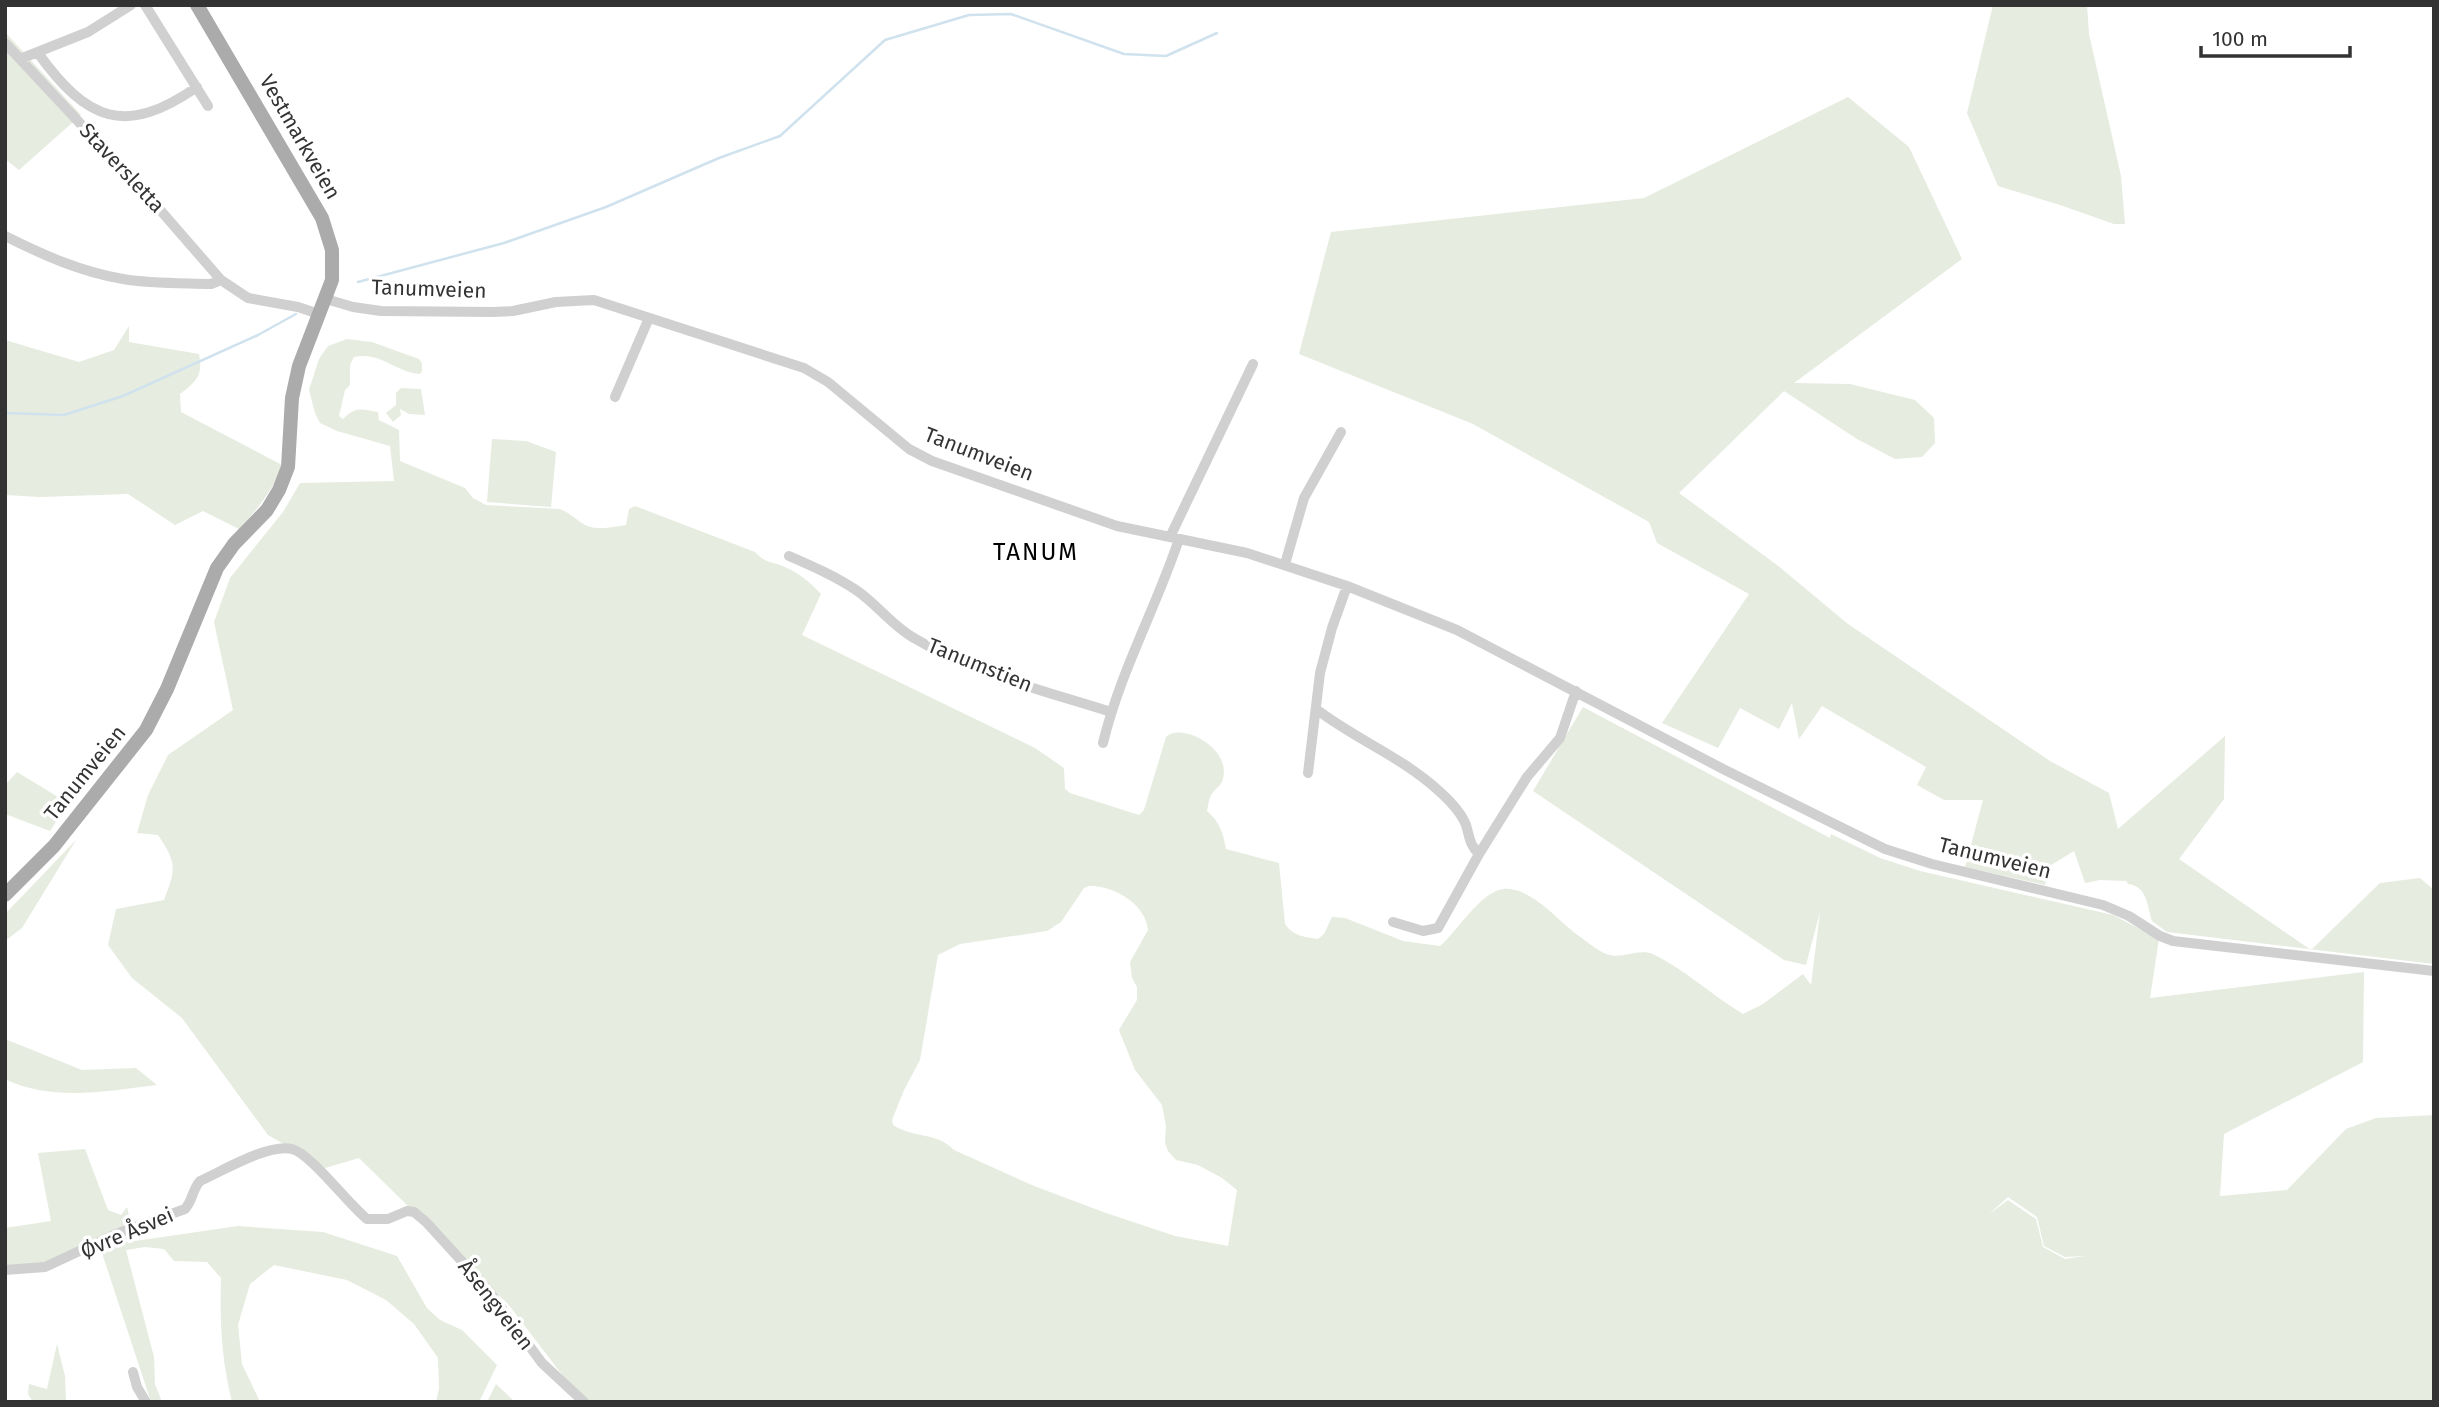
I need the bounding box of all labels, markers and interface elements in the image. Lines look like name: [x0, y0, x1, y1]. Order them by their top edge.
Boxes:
scale bar: [2201, 14, 2350, 58]
text: 100 m: [2212, 26, 2268, 52]
street label: Vestmarkveien: [254, 70, 346, 204]
street label: Staversletta: [74, 118, 170, 218]
street label: Tanumveien: [371, 274, 487, 304]
street label: Tanumveien: [921, 421, 1037, 487]
district label: TANUM: [993, 538, 1079, 566]
street label: Tanumstien: [924, 632, 1036, 698]
street label: Tanumveien: [39, 720, 131, 826]
street label: Tanumveien: [1936, 831, 2054, 885]
street label: Øvre Åsvei: [77, 1202, 177, 1264]
street label: Åsengveien: [453, 1254, 539, 1356]

